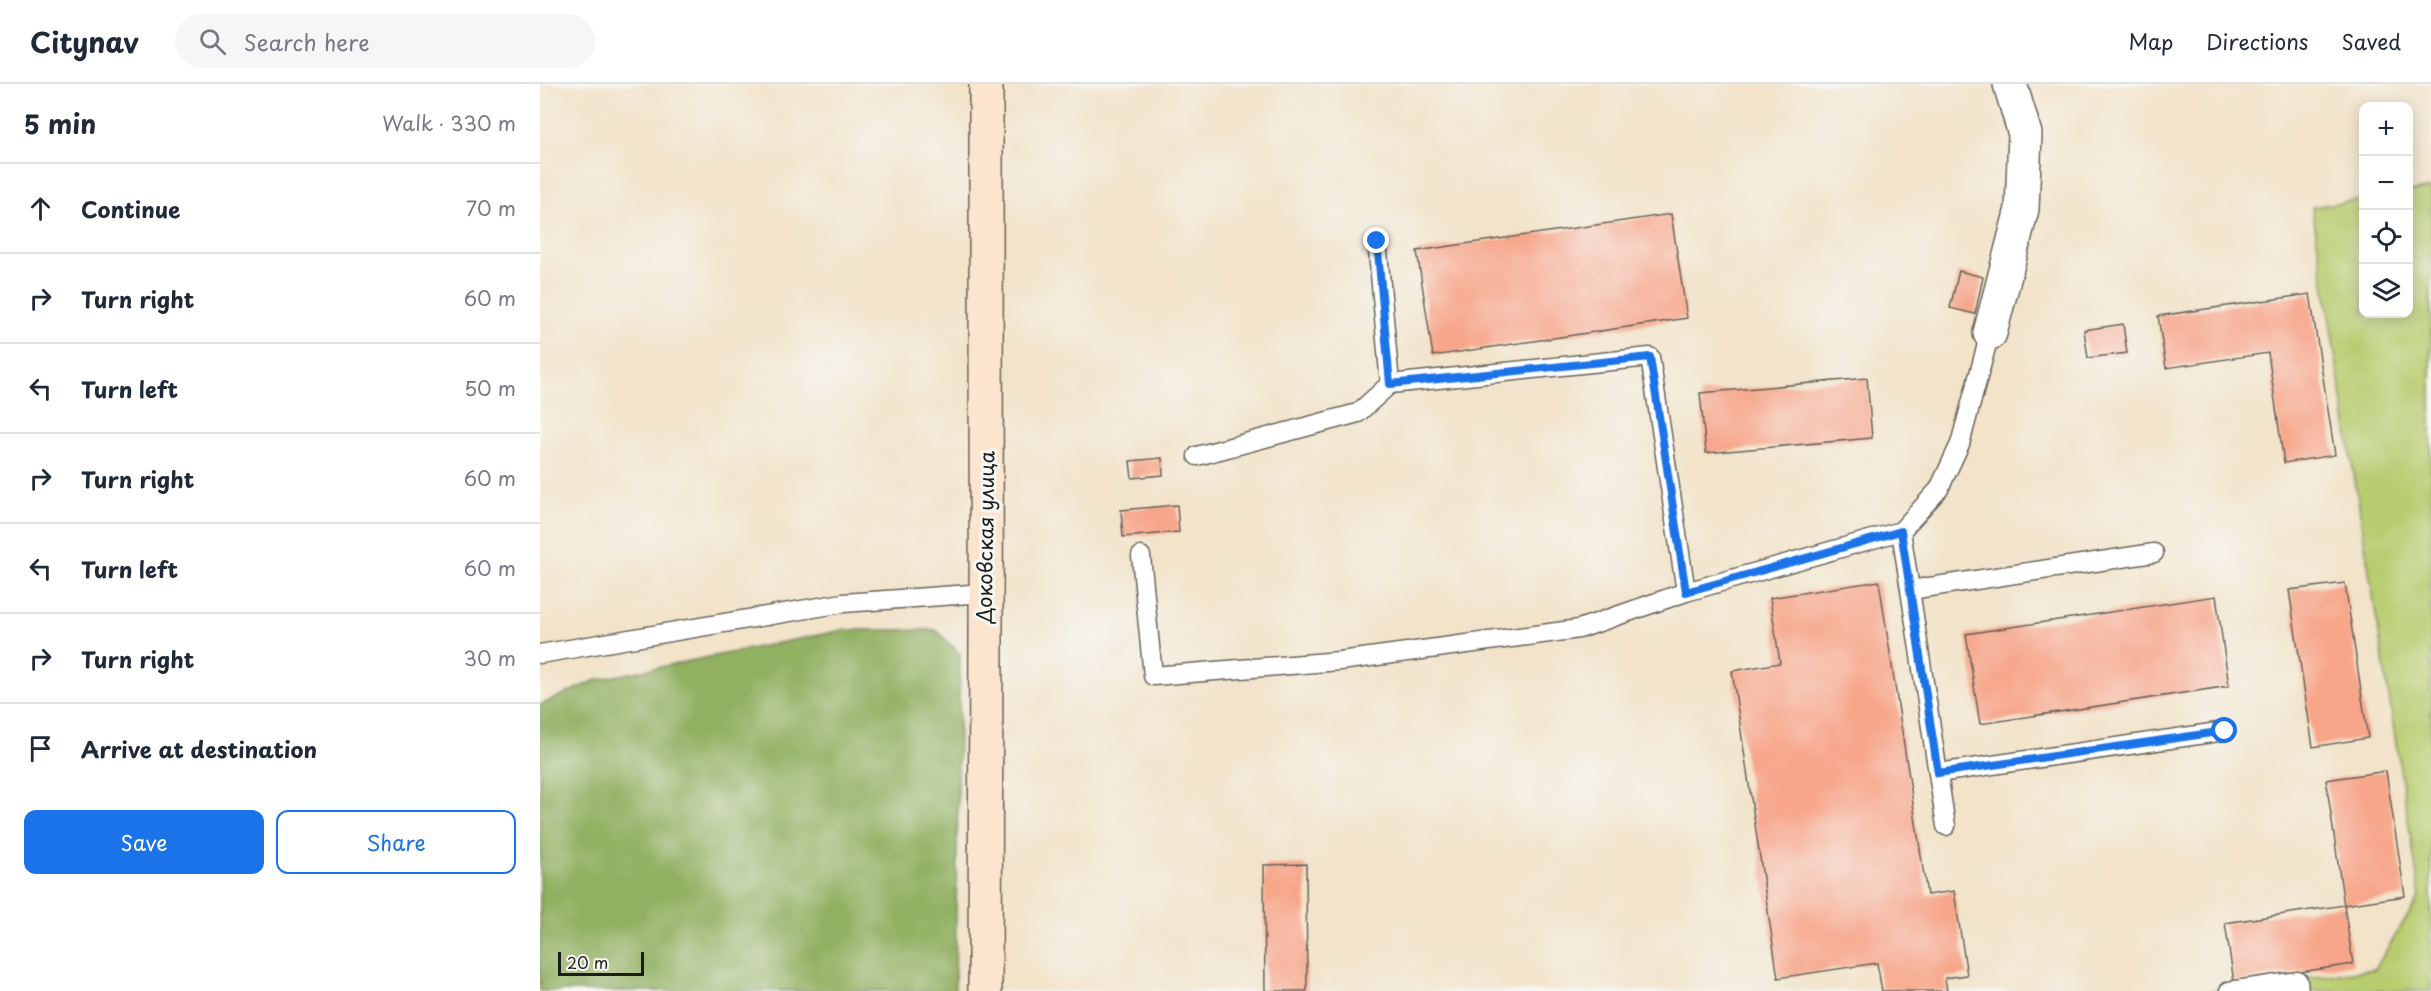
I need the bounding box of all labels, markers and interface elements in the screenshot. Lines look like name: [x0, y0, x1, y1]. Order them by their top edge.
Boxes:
search box: [175, 14, 595, 68]
text: Citynav: [30, 20, 139, 63]
icon: search: [196, 25, 229, 58]
text: Search here: [244, 25, 370, 58]
text: Map: [2128, 25, 2173, 57]
text: Directions: [2206, 25, 2308, 57]
text: Saved: [2341, 25, 2401, 57]
map controls: [2359, 102, 2413, 318]
button: +: [2359, 102, 2413, 156]
text: 5 min: [24, 104, 96, 143]
text: Walk · 330 m: [382, 108, 516, 138]
button: −: [2359, 156, 2413, 210]
icon: ahead: [24, 192, 57, 225]
text: Continue: [81, 192, 180, 225]
text: 70 m: [466, 193, 516, 223]
button: locate: [2359, 210, 2413, 264]
route end: [1363, 227, 1389, 253]
button: layers: [2359, 264, 2413, 318]
icon: right: [24, 282, 57, 315]
text: Turn right: [81, 282, 194, 315]
text: 60 m: [464, 283, 516, 313]
icon: left: [24, 372, 57, 405]
text: Turn left: [81, 372, 178, 405]
text: 50 m: [464, 373, 516, 403]
street label: Доковская улица: [968, 450, 1002, 624]
icon: right: [24, 462, 57, 495]
text: Turn right: [81, 462, 194, 495]
text: 60 m: [464, 463, 516, 493]
icon: left: [24, 552, 57, 585]
text: Turn left: [81, 552, 178, 585]
text: 60 m: [464, 553, 516, 583]
icon: right: [24, 642, 57, 675]
text: Turn right: [81, 642, 194, 675]
text: 30 m: [463, 643, 516, 673]
route start: [2211, 717, 2237, 743]
icon: arrive: [24, 732, 57, 765]
text: Arrive at destination: [81, 732, 317, 765]
button: Save: [24, 810, 264, 874]
button: Share: [276, 810, 516, 874]
scale bar: [558, 949, 644, 976]
text: 20 m: [567, 950, 608, 974]

